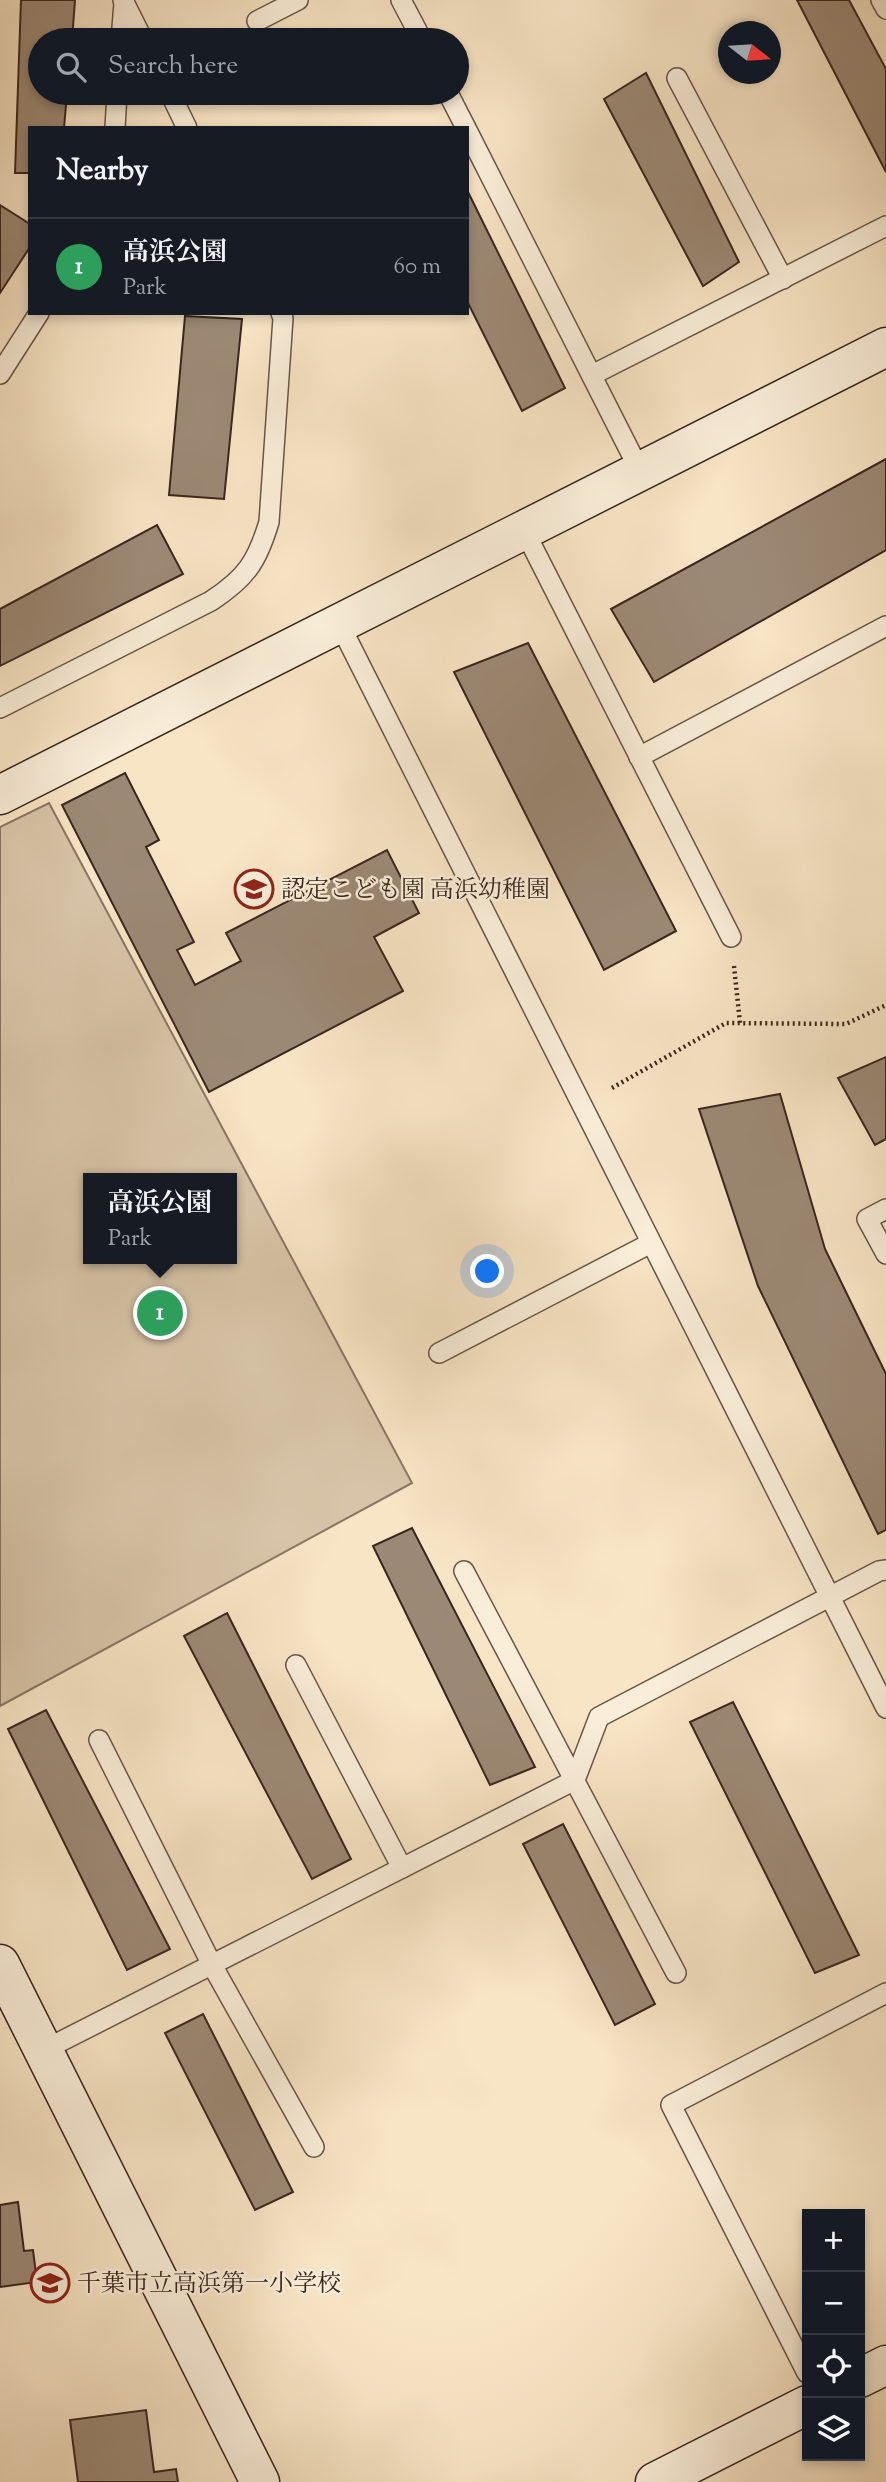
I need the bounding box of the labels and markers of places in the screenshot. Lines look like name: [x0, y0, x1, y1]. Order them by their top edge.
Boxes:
school or university icon: 認定こども園 高浜幼稚園: [233, 868, 275, 910]
place label: 認定こども園 高浜幼稚園: [281, 874, 550, 908]
pin: 1: [137, 1287, 183, 1339]
school or university icon: 千葉市立高浜第一小学校: [29, 2262, 71, 2304]
place label: 千葉市立高浜第一小学校: [77, 2268, 341, 2302]

